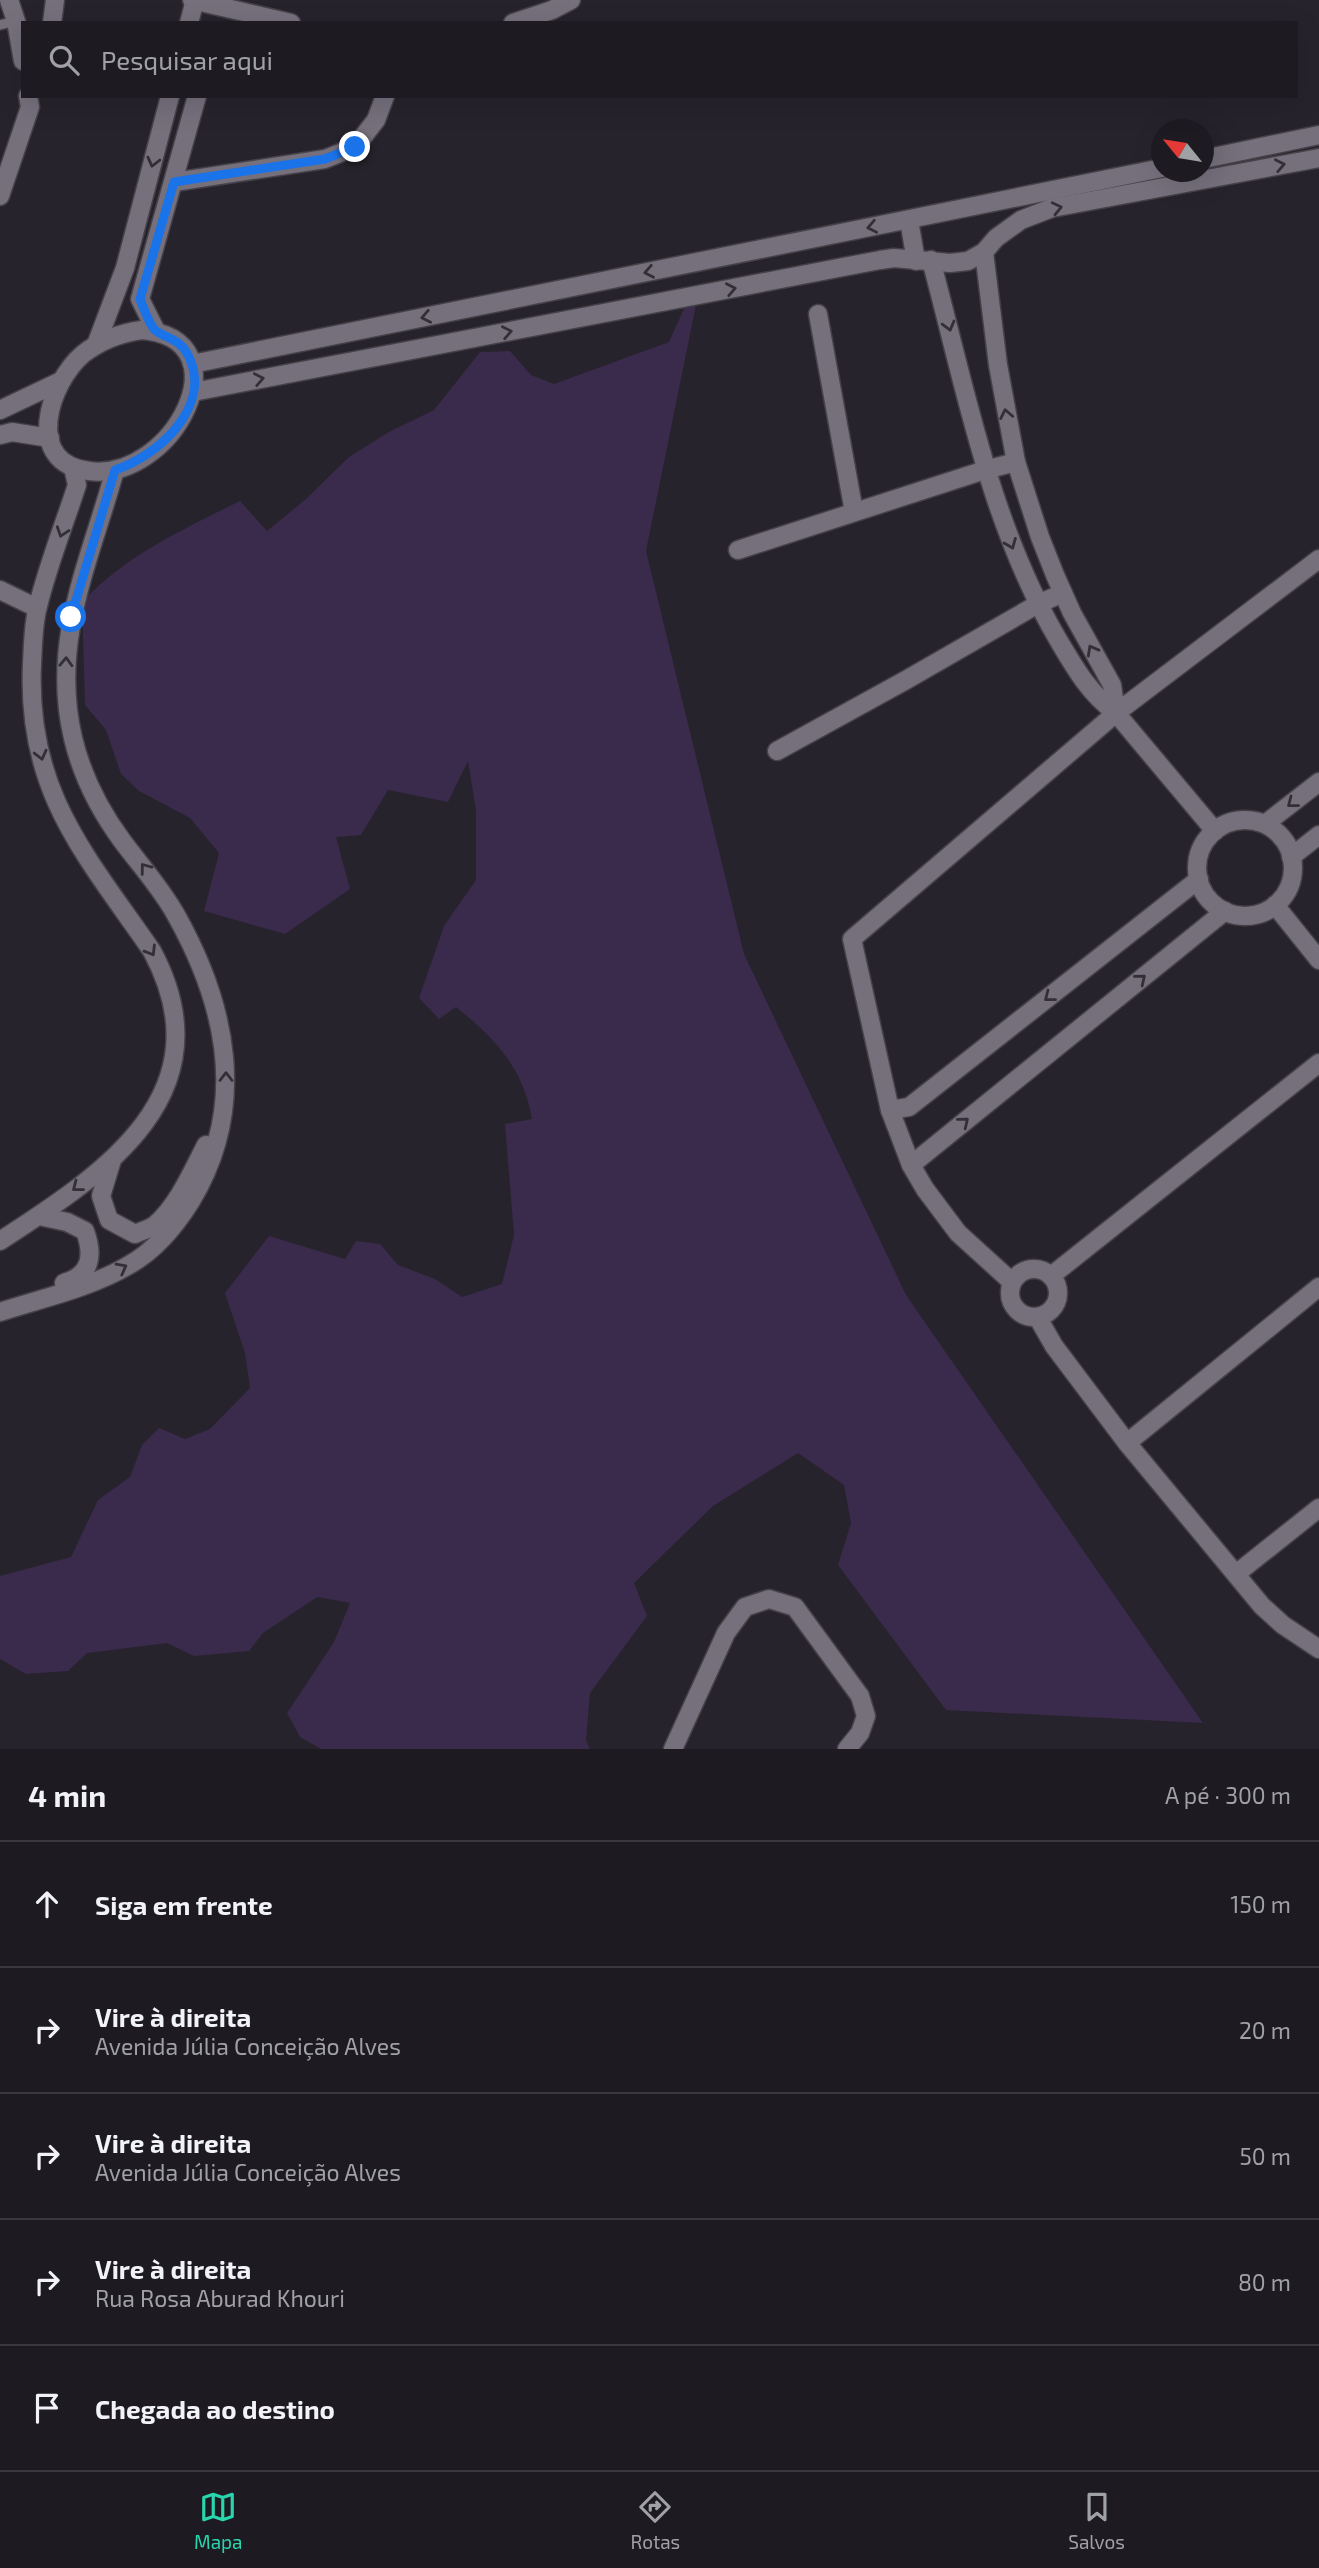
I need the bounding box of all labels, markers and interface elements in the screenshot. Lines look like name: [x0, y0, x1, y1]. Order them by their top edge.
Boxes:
search box: [21, 21, 1298, 98]
icon: search: [45, 41, 83, 79]
text: Pesquisar aqui: [101, 44, 273, 75]
north arrow: [1151, 119, 1214, 182]
route end: [339, 131, 370, 162]
one-way arrow: [147, 156, 161, 168]
one-way arrow: [1274, 159, 1286, 174]
one-way arrow: [1051, 201, 1063, 216]
one-way arrow: [866, 219, 878, 234]
one-way arrow: [643, 264, 655, 279]
one-way arrow: [725, 283, 737, 298]
one-way arrow: [420, 309, 432, 324]
one-way arrow: [941, 320, 955, 332]
one-way arrow: [501, 325, 513, 340]
one-way arrow: [253, 372, 265, 387]
one-way arrow: [1000, 408, 1015, 420]
one-way arrow: [56, 526, 70, 538]
one-way arrow: [1003, 538, 1017, 550]
route start: [55, 601, 86, 632]
one-way arrow: [1087, 645, 1100, 657]
one-way arrow: [58, 656, 74, 667]
one-way arrow: [33, 749, 47, 761]
one-way arrow: [1287, 795, 1300, 807]
one-way arrow: [141, 864, 154, 876]
one-way arrow: [143, 944, 156, 957]
one-way arrow: [1133, 975, 1145, 988]
one-way arrow: [1044, 989, 1056, 1002]
one-way arrow: [218, 1072, 233, 1083]
one-way arrow: [956, 1118, 968, 1131]
one-way arrow: [72, 1178, 85, 1191]
one-way arrow: [115, 1263, 127, 1277]
text: 4 min: [28, 1777, 106, 1813]
text: A pé · 300 m: [1165, 1781, 1291, 1809]
icon: ahead: [28, 1885, 66, 1923]
text: Siga em frente: [95, 1889, 273, 1920]
text: 150 m: [1230, 1890, 1291, 1918]
text: Vire à direita: [95, 2001, 251, 2032]
icon: right: [28, 2011, 66, 2049]
text: 20 m: [1239, 2016, 1291, 2044]
text: Avenida Júlia Conceição Alves: [95, 2032, 401, 2060]
text: Vire à direita: [95, 2127, 251, 2158]
icon: right: [28, 2137, 66, 2175]
text: 50 m: [1240, 2142, 1291, 2170]
text: Avenida Júlia Conceição Alves: [95, 2158, 401, 2186]
text: Vire à direita: [95, 2253, 251, 2284]
icon: right: [28, 2263, 66, 2301]
text: 80 m: [1238, 2268, 1291, 2296]
text: Rua Rosa Aburad Khouri: [95, 2284, 345, 2312]
icon: arrive: [28, 2389, 66, 2427]
text: Chegada ao destino: [95, 2393, 335, 2424]
tab: Mapa: [194, 2488, 243, 2553]
tab: Rotas: [631, 2488, 680, 2553]
tab: Salvos: [1068, 2488, 1125, 2553]

